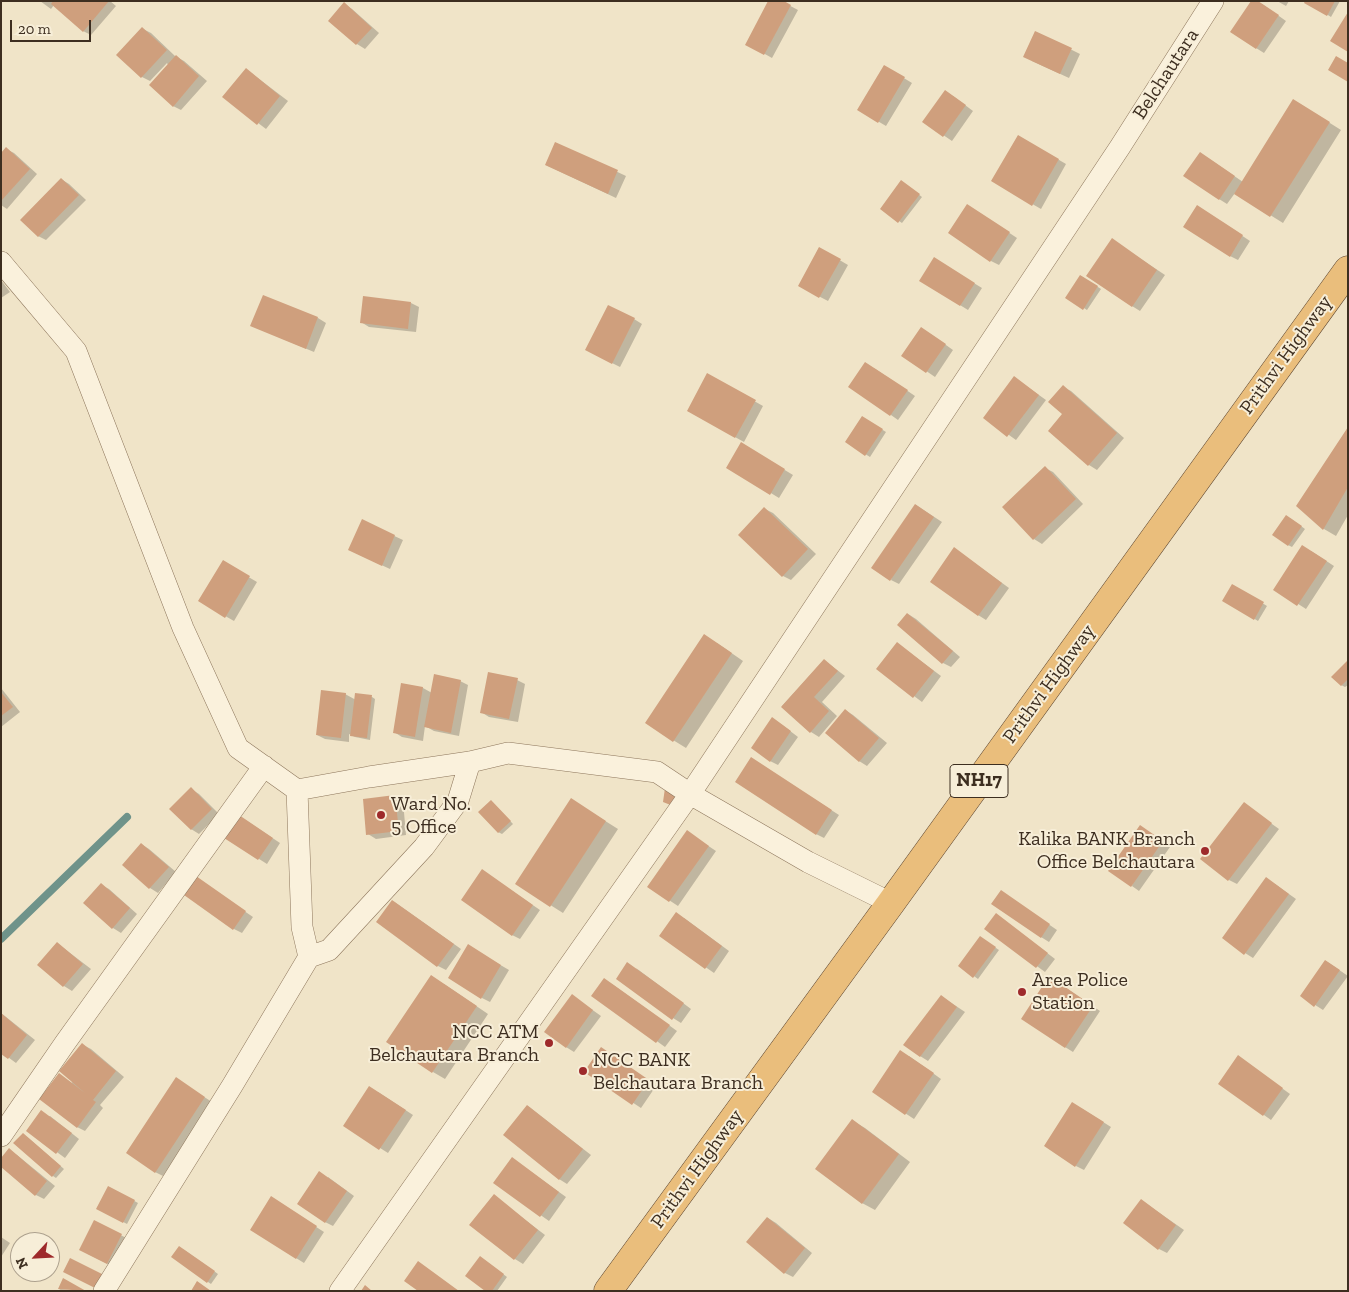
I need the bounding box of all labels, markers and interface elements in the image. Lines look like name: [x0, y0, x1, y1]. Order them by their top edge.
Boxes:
scale bar: [12, 10, 94, 42]
text: 20 m: [18, 20, 51, 38]
street label: Belchautara: [1128, 24, 1204, 124]
street label: Prithvi Highway: [1235, 291, 1337, 419]
street label: Prithvi Highway: [998, 620, 1100, 748]
road number: NH17: [950, 764, 1008, 798]
place label: Ward No. 5 Office: [391, 792, 471, 839]
marker: Ward No. 5 Office: [375, 809, 387, 821]
place label: Kalika BANK Branch Office Belchautara: [1018, 827, 1195, 874]
marker: Kalika BANK Branch Office Belchautara: [1199, 845, 1211, 857]
place label: Area Police Station: [1032, 968, 1128, 1015]
marker: Area Police Station: [1016, 986, 1028, 998]
place label: NCC ATM Belchautara Branch: [369, 1020, 539, 1067]
marker: NCC ATM Belchautara Branch: [543, 1037, 555, 1049]
place label: NCC BANK Belchautara Branch: [593, 1048, 763, 1095]
marker: NCC BANK Belchautara Branch: [577, 1065, 589, 1077]
street label: Prithvi Highway: [646, 1105, 748, 1233]
north arrow: [10, 1232, 60, 1282]
text: N: [12, 1255, 32, 1272]

